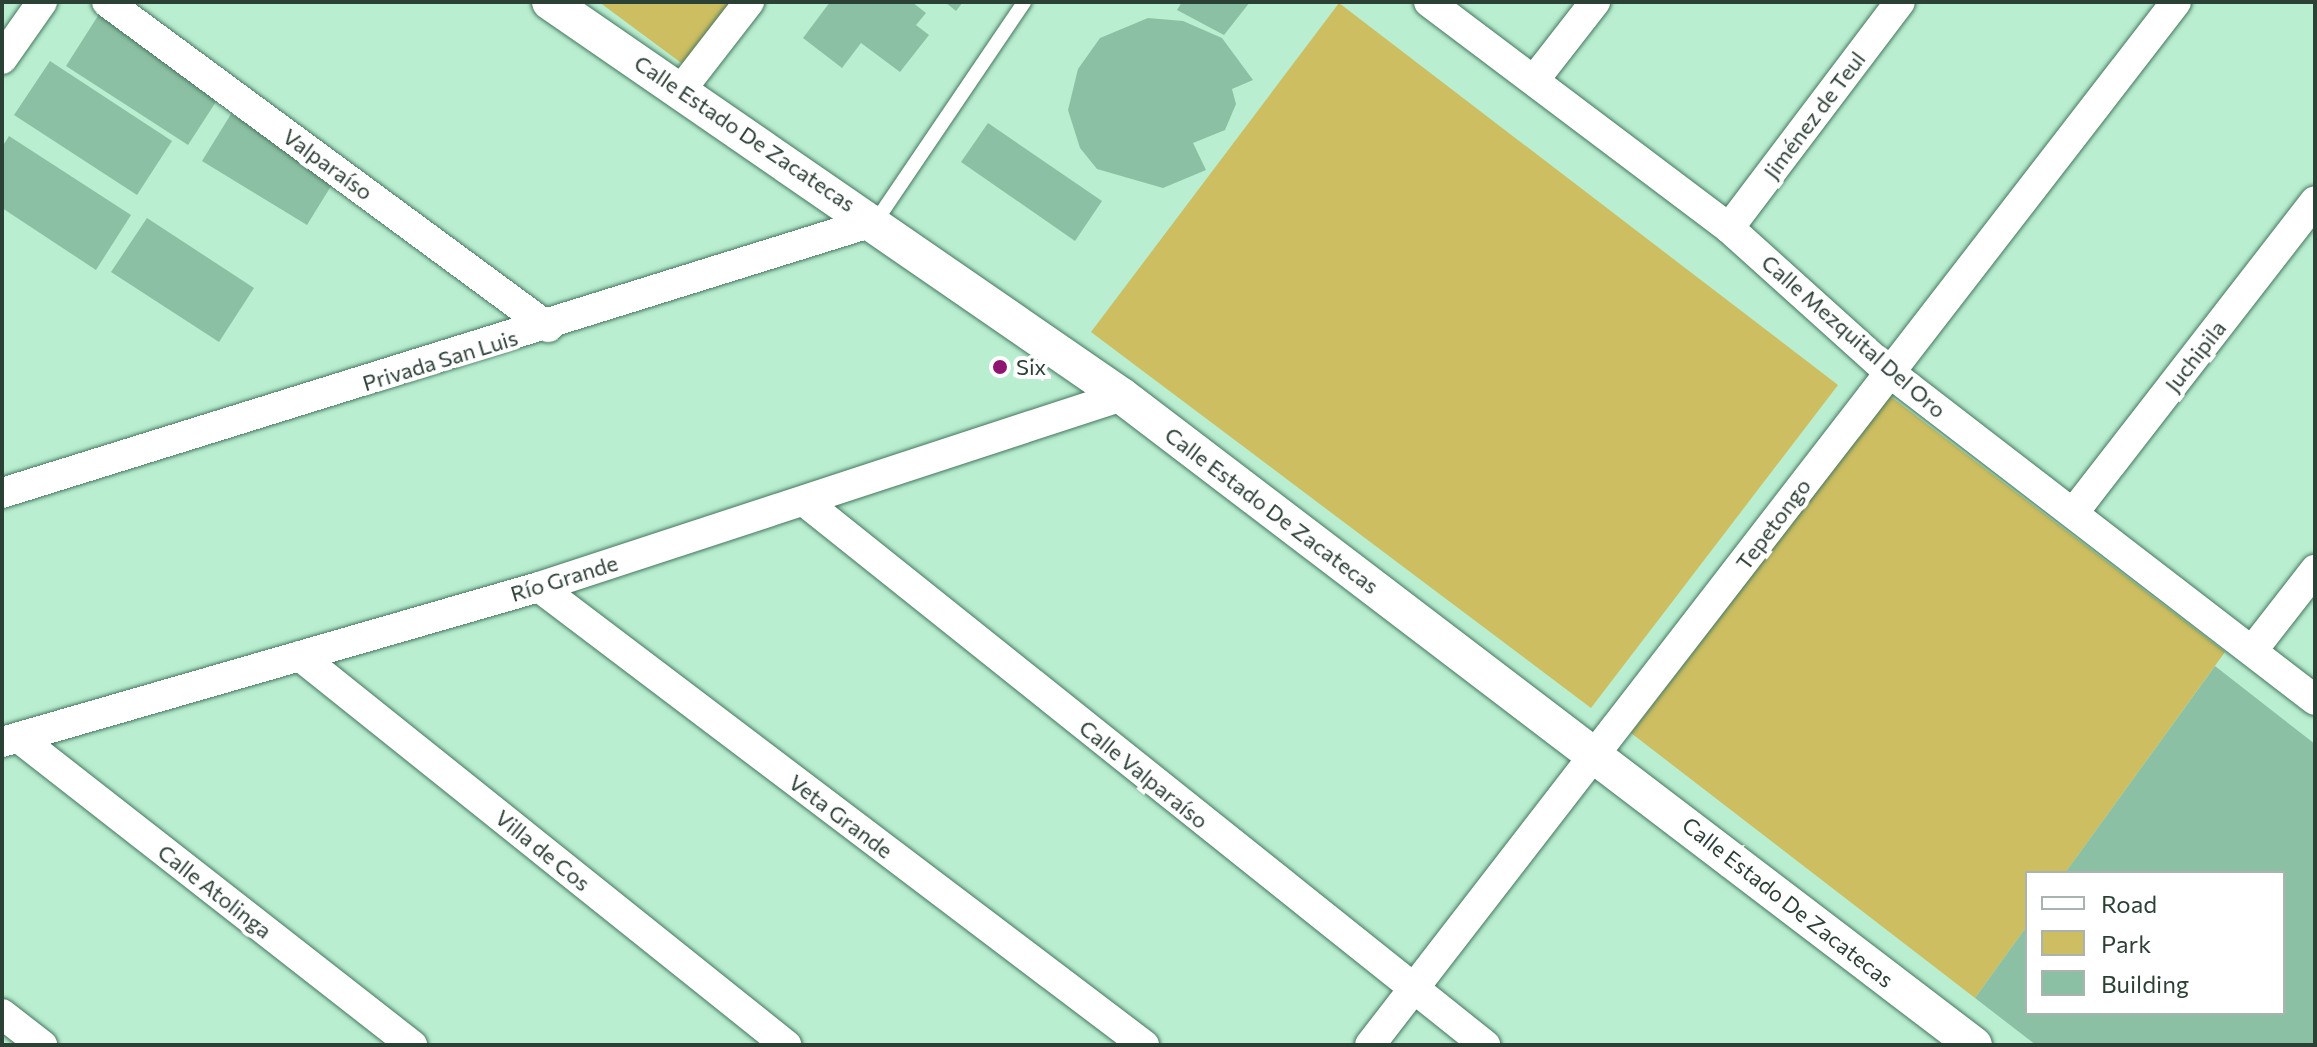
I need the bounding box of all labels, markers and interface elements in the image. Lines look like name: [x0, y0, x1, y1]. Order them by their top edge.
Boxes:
street label: Jiménez de Teul: [1758, 46, 1870, 184]
street label: Calle Estado De Zacatecas: [630, 49, 860, 217]
street label: Valparaíso: [278, 123, 378, 205]
street label: Calle Mezquital Del Oro: [1757, 249, 1951, 423]
street label: Juchipila: [2159, 315, 2231, 397]
street label: Privada San Luis: [359, 324, 521, 396]
place label: Six: [1016, 354, 1046, 380]
marker: Six: [991, 358, 1009, 376]
street label: Calle Estado De Zacatecas: [1160, 421, 1384, 599]
street label: Tepetongo: [1730, 473, 1816, 575]
street label: Río Grande: [507, 549, 621, 607]
street label: Calle Valparaíso: [1074, 714, 1214, 834]
street label: Veta Grande: [784, 768, 898, 864]
street label: Villa de Cos: [490, 804, 596, 896]
street label: Calle Estado De Zacatecas: [1677, 811, 1899, 993]
street label: Calle Atolinga: [153, 838, 277, 944]
legend: [2025, 871, 2285, 1015]
text: Road: [2101, 889, 2157, 918]
text: Park: [2101, 929, 2151, 958]
text: Building: [2101, 969, 2189, 998]

